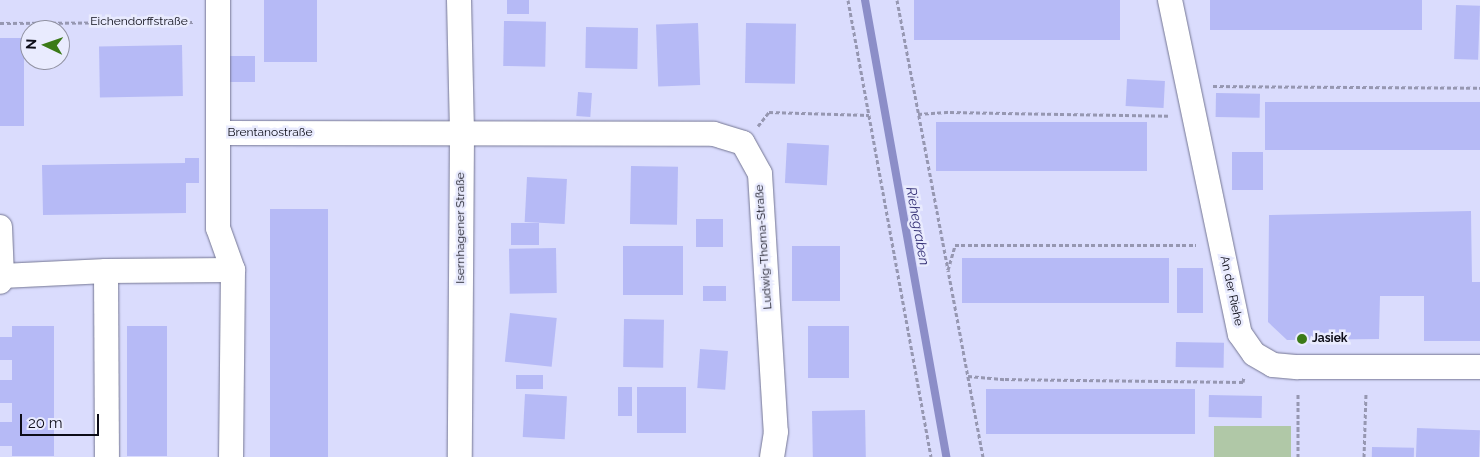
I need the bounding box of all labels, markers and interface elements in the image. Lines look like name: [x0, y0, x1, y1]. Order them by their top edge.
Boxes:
street label: Eichendorffstraße: [90, 15, 188, 29]
north arrow: [20, 20, 70, 70]
text: N: [23, 39, 39, 50]
street label: Brentanostraße: [228, 126, 312, 140]
street label: Isernhagener Straße: [454, 172, 468, 284]
street label: Ludwig-Thoma-Straße: [752, 184, 776, 310]
water label: Riehegraben: [903, 185, 933, 267]
street label: An der Riehe: [1217, 255, 1245, 327]
place label: Jasiek: [1312, 332, 1348, 346]
marker: Jasiek: [1296, 333, 1308, 345]
scale bar: [22, 404, 101, 436]
text: 20 m: [28, 414, 63, 432]

